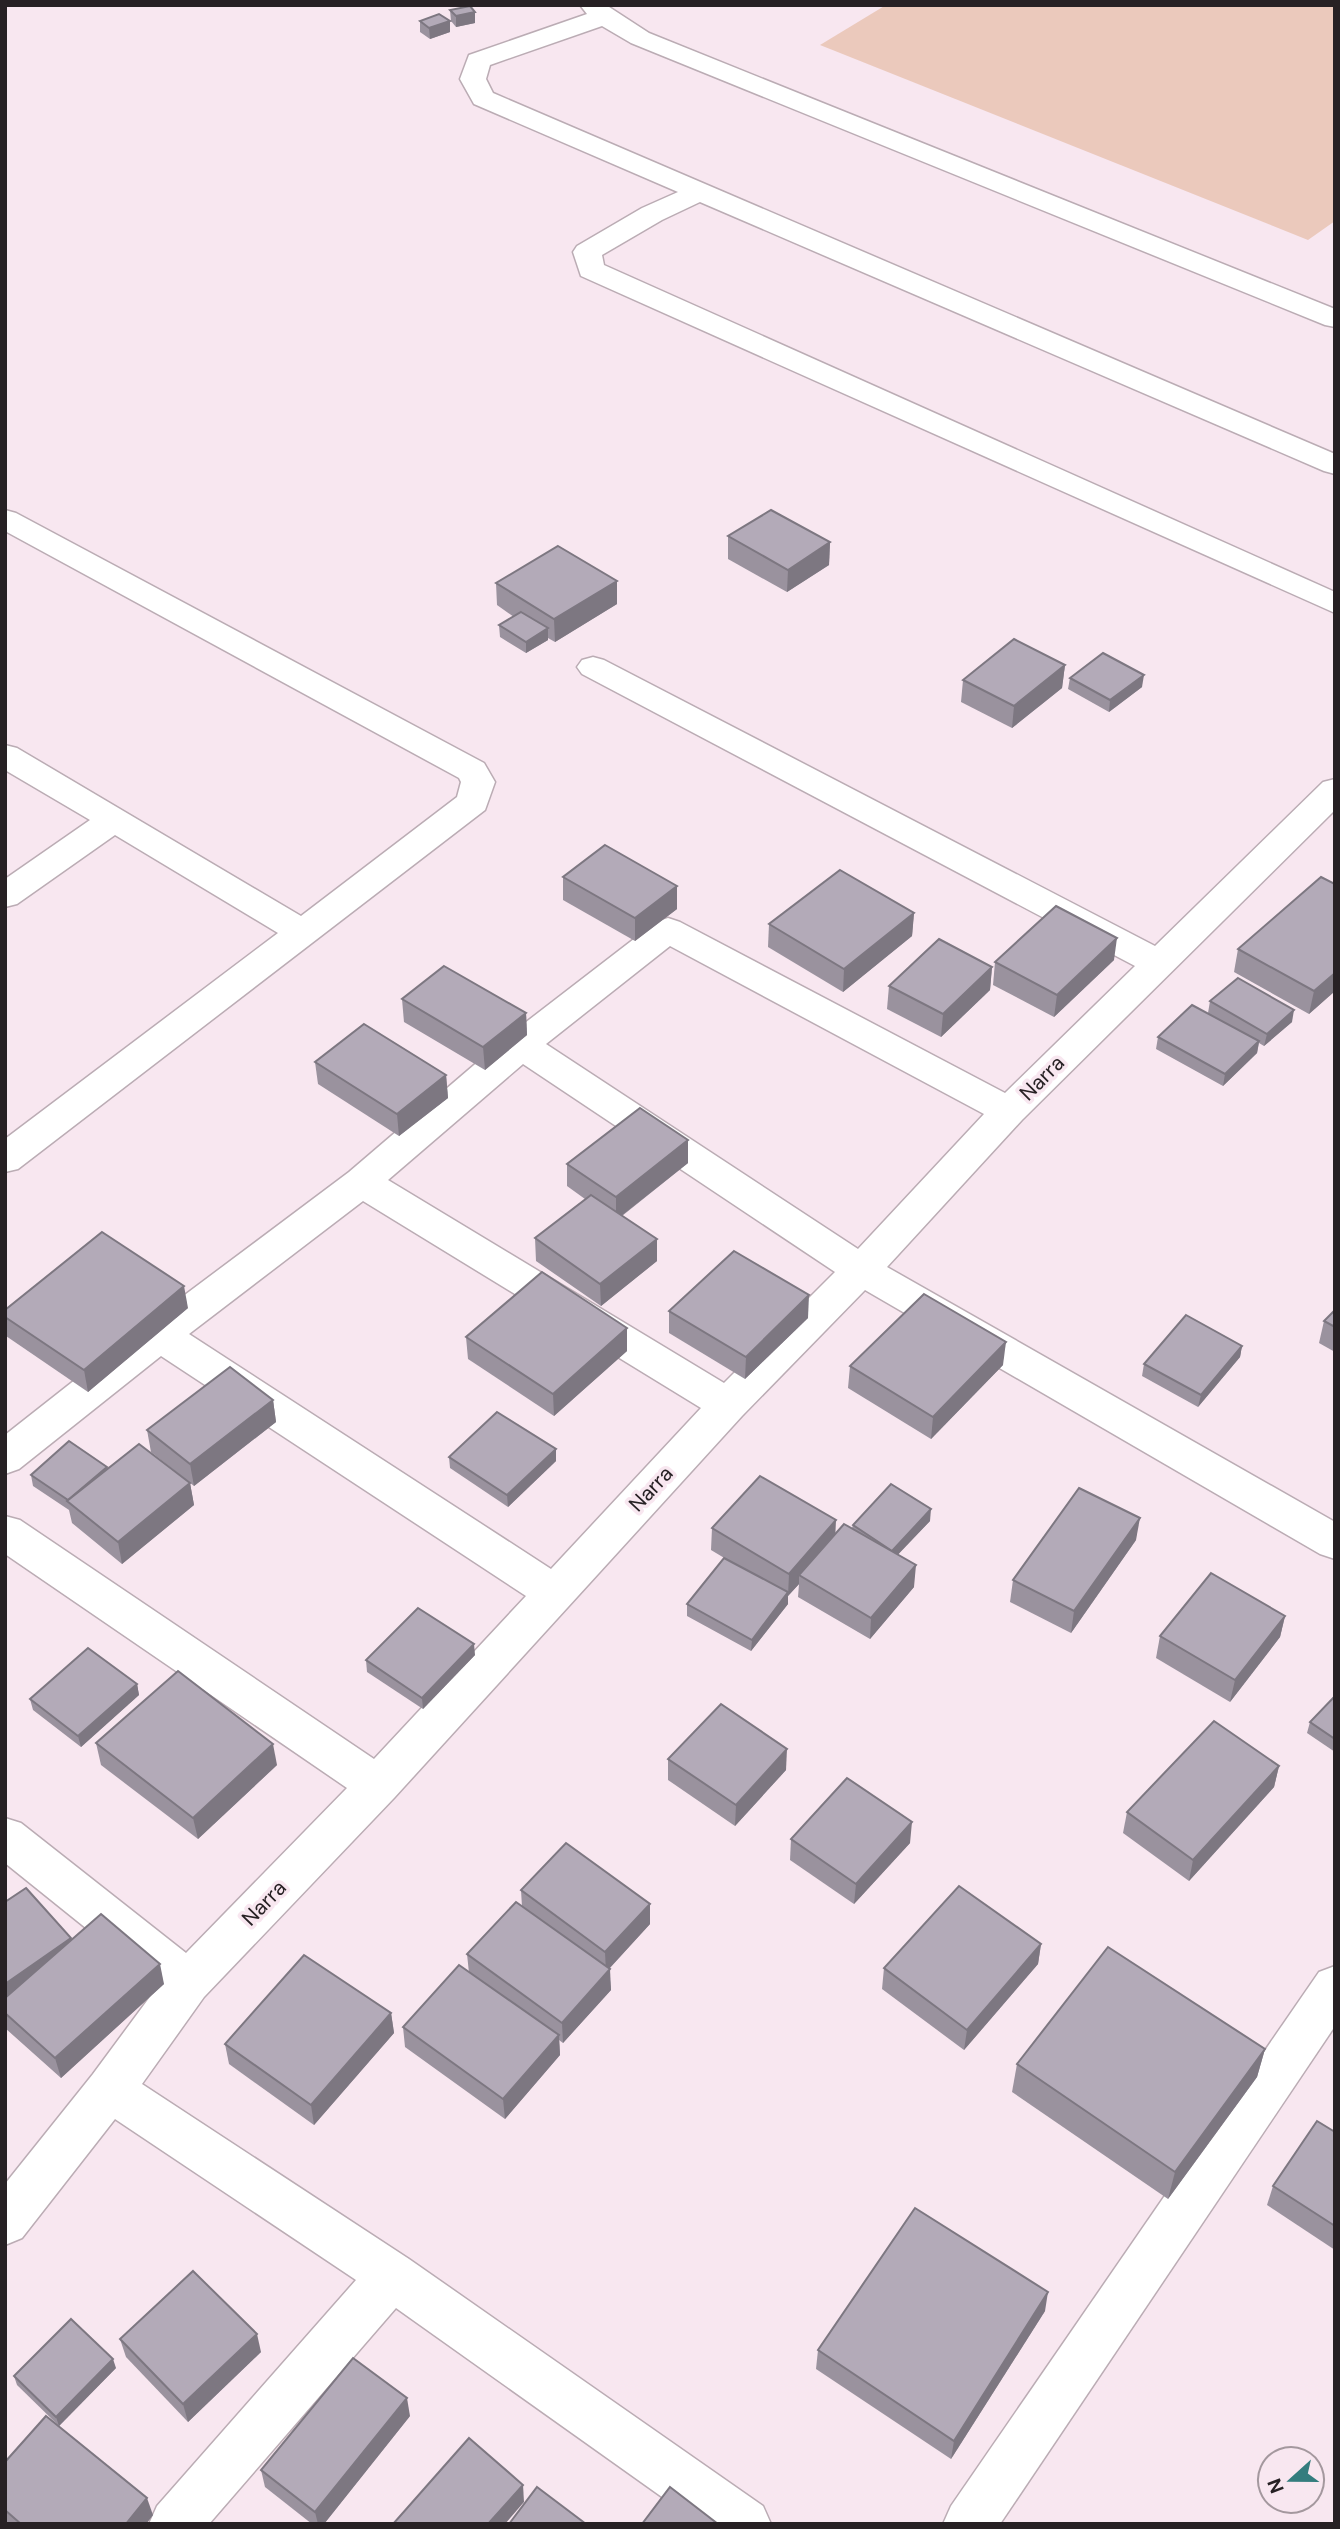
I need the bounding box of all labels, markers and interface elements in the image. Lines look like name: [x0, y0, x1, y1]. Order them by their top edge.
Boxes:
street label: Narra: [1013, 1049, 1071, 1107]
street label: Narra: [623, 1460, 679, 1518]
street label: Narra: [236, 1874, 292, 1932]
north arrow: [1256, 2445, 1326, 2515]
text: N: [1261, 2475, 1290, 2497]

